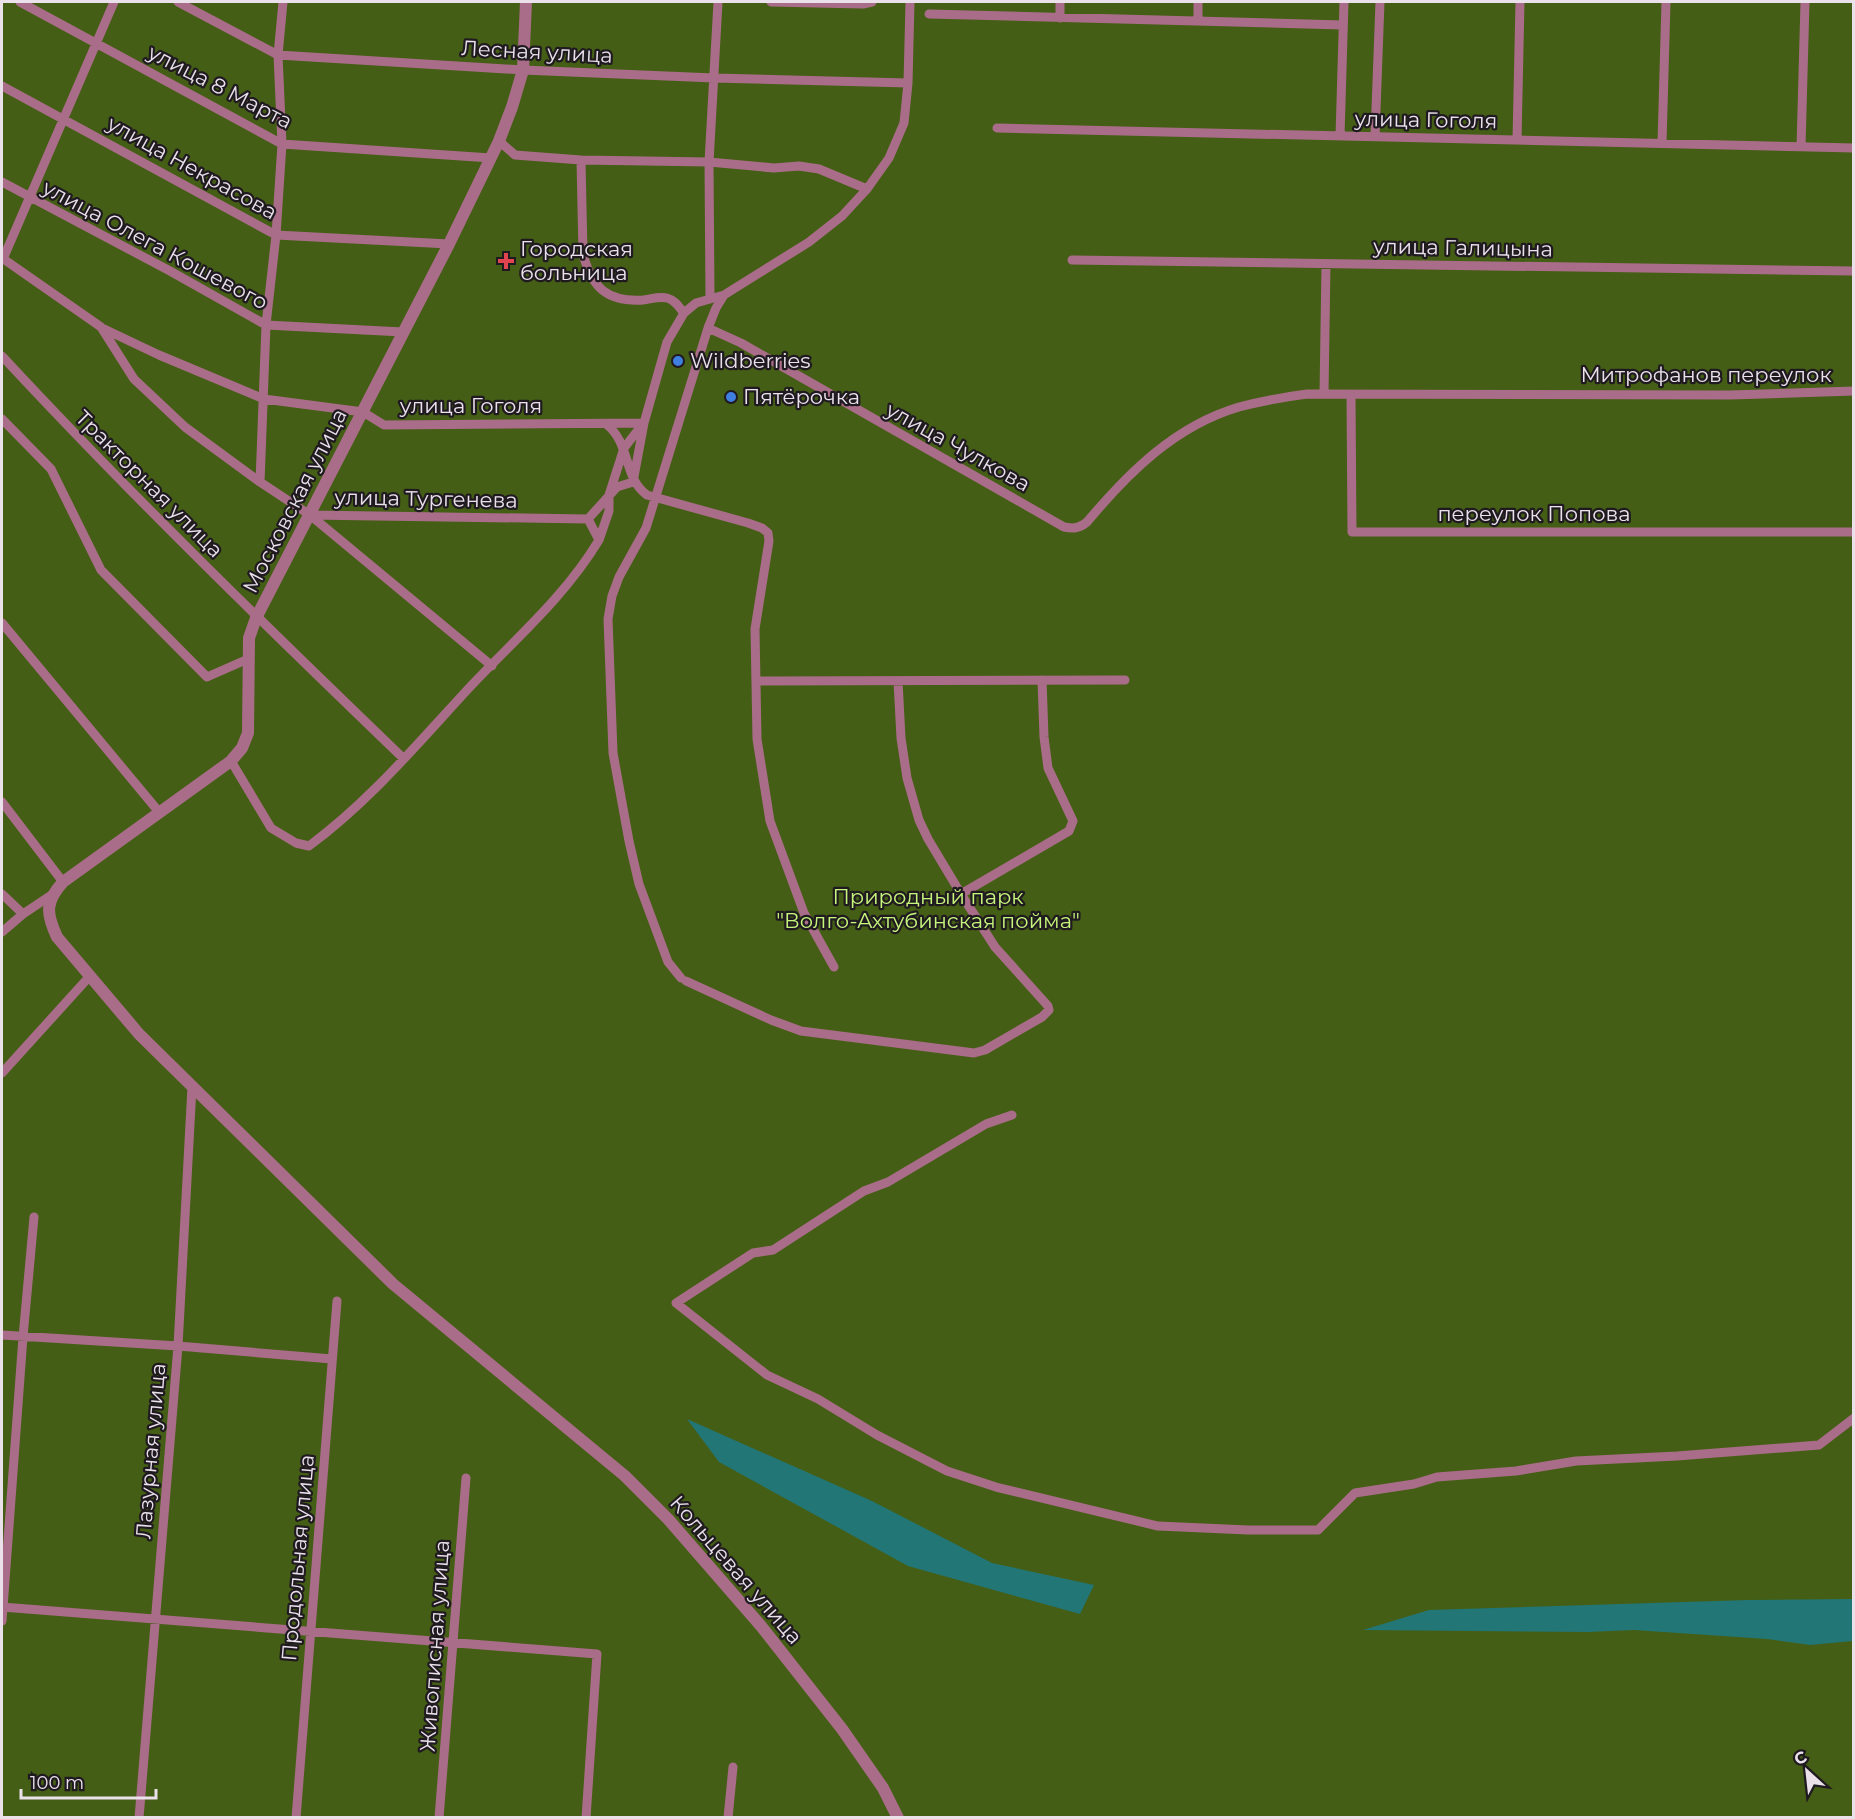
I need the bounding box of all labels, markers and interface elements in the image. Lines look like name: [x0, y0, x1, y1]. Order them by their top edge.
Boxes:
street label: Лесная улица: [461, 35, 613, 68]
street label: улица 8 Марта: [143, 39, 297, 134]
street label: улица Гоголя: [1353, 106, 1498, 133]
street label: улица Некрасова: [102, 110, 281, 225]
street label: улица Олега Кошевого: [37, 174, 272, 315]
street label: улица Галицына: [1372, 233, 1553, 262]
place label: Городская больница: [520, 236, 633, 285]
marker: Городская больница: [497, 252, 515, 270]
place label: Wildberries: [690, 348, 811, 373]
marker: Wildberries: [671, 354, 685, 368]
street label: Митрофанов переулок: [1580, 362, 1832, 387]
place label: Пятёрочка: [743, 384, 860, 409]
marker: Пятёрочка: [724, 390, 738, 404]
street label: улица Гоголя: [399, 393, 542, 418]
street label: улица Чулкова: [881, 396, 1035, 496]
street label: Тракторная улица: [71, 405, 228, 562]
street label: Московская улица: [237, 405, 352, 597]
street label: улица Тургенева: [333, 484, 518, 513]
street label: переулок Попова: [1437, 501, 1631, 526]
park label: Природный парк "Волго-Ахтубинская пойма": [776, 884, 1080, 933]
street label: Лазурная улица: [130, 1362, 171, 1540]
street label: Продольная улица: [276, 1454, 319, 1662]
street label: Кольцевая улица: [665, 1490, 808, 1649]
street label: Живописная улица: [415, 1539, 454, 1753]
north arrow: [1777, 1741, 1837, 1801]
text: С: [1791, 1747, 1810, 1769]
scale bar: [21, 1762, 156, 1800]
text: 100 m: [30, 1772, 84, 1794]

